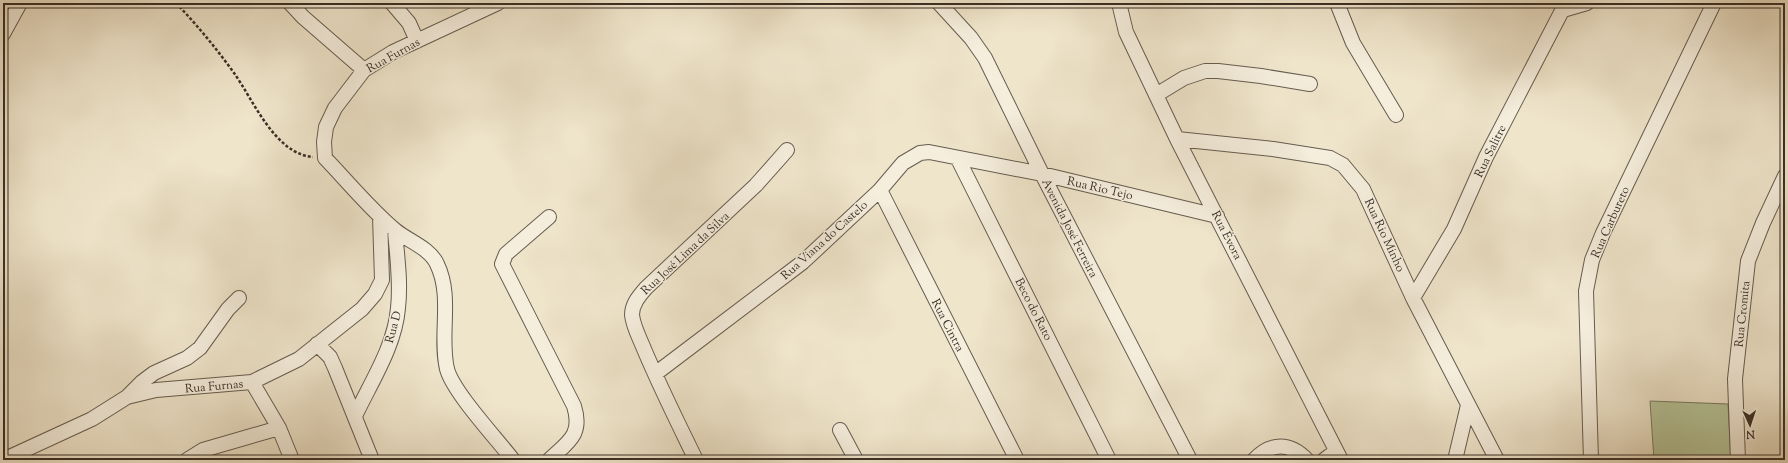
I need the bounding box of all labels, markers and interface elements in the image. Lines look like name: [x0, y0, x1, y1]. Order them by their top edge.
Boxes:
street label: Rua Furnas: [364, 34, 424, 78]
street label: Rua Salitre: [1470, 122, 1512, 181]
street label: Rua Rio Tejo: [1065, 173, 1135, 205]
street label: Avenida José Ferreira: [1036, 176, 1102, 281]
street label: Rua Carbureto: [1587, 183, 1635, 261]
street label: Rua Rio Minho: [1359, 196, 1409, 276]
street label: Rua Viana do Castelo: [777, 197, 872, 285]
street label: Rua José Lima da Silva: [637, 208, 734, 300]
street label: Rua Évora: [1206, 208, 1246, 264]
street label: Beco do Rato: [1010, 275, 1057, 344]
street label: Rua Cromita: [1731, 280, 1755, 348]
street label: Rua Cintra: [926, 296, 968, 355]
street label: Rua D: [381, 309, 407, 345]
street label: Rua Furnas: [184, 375, 244, 399]
north arrow: [1730, 405, 1770, 445]
text: N: [1745, 426, 1756, 442]

